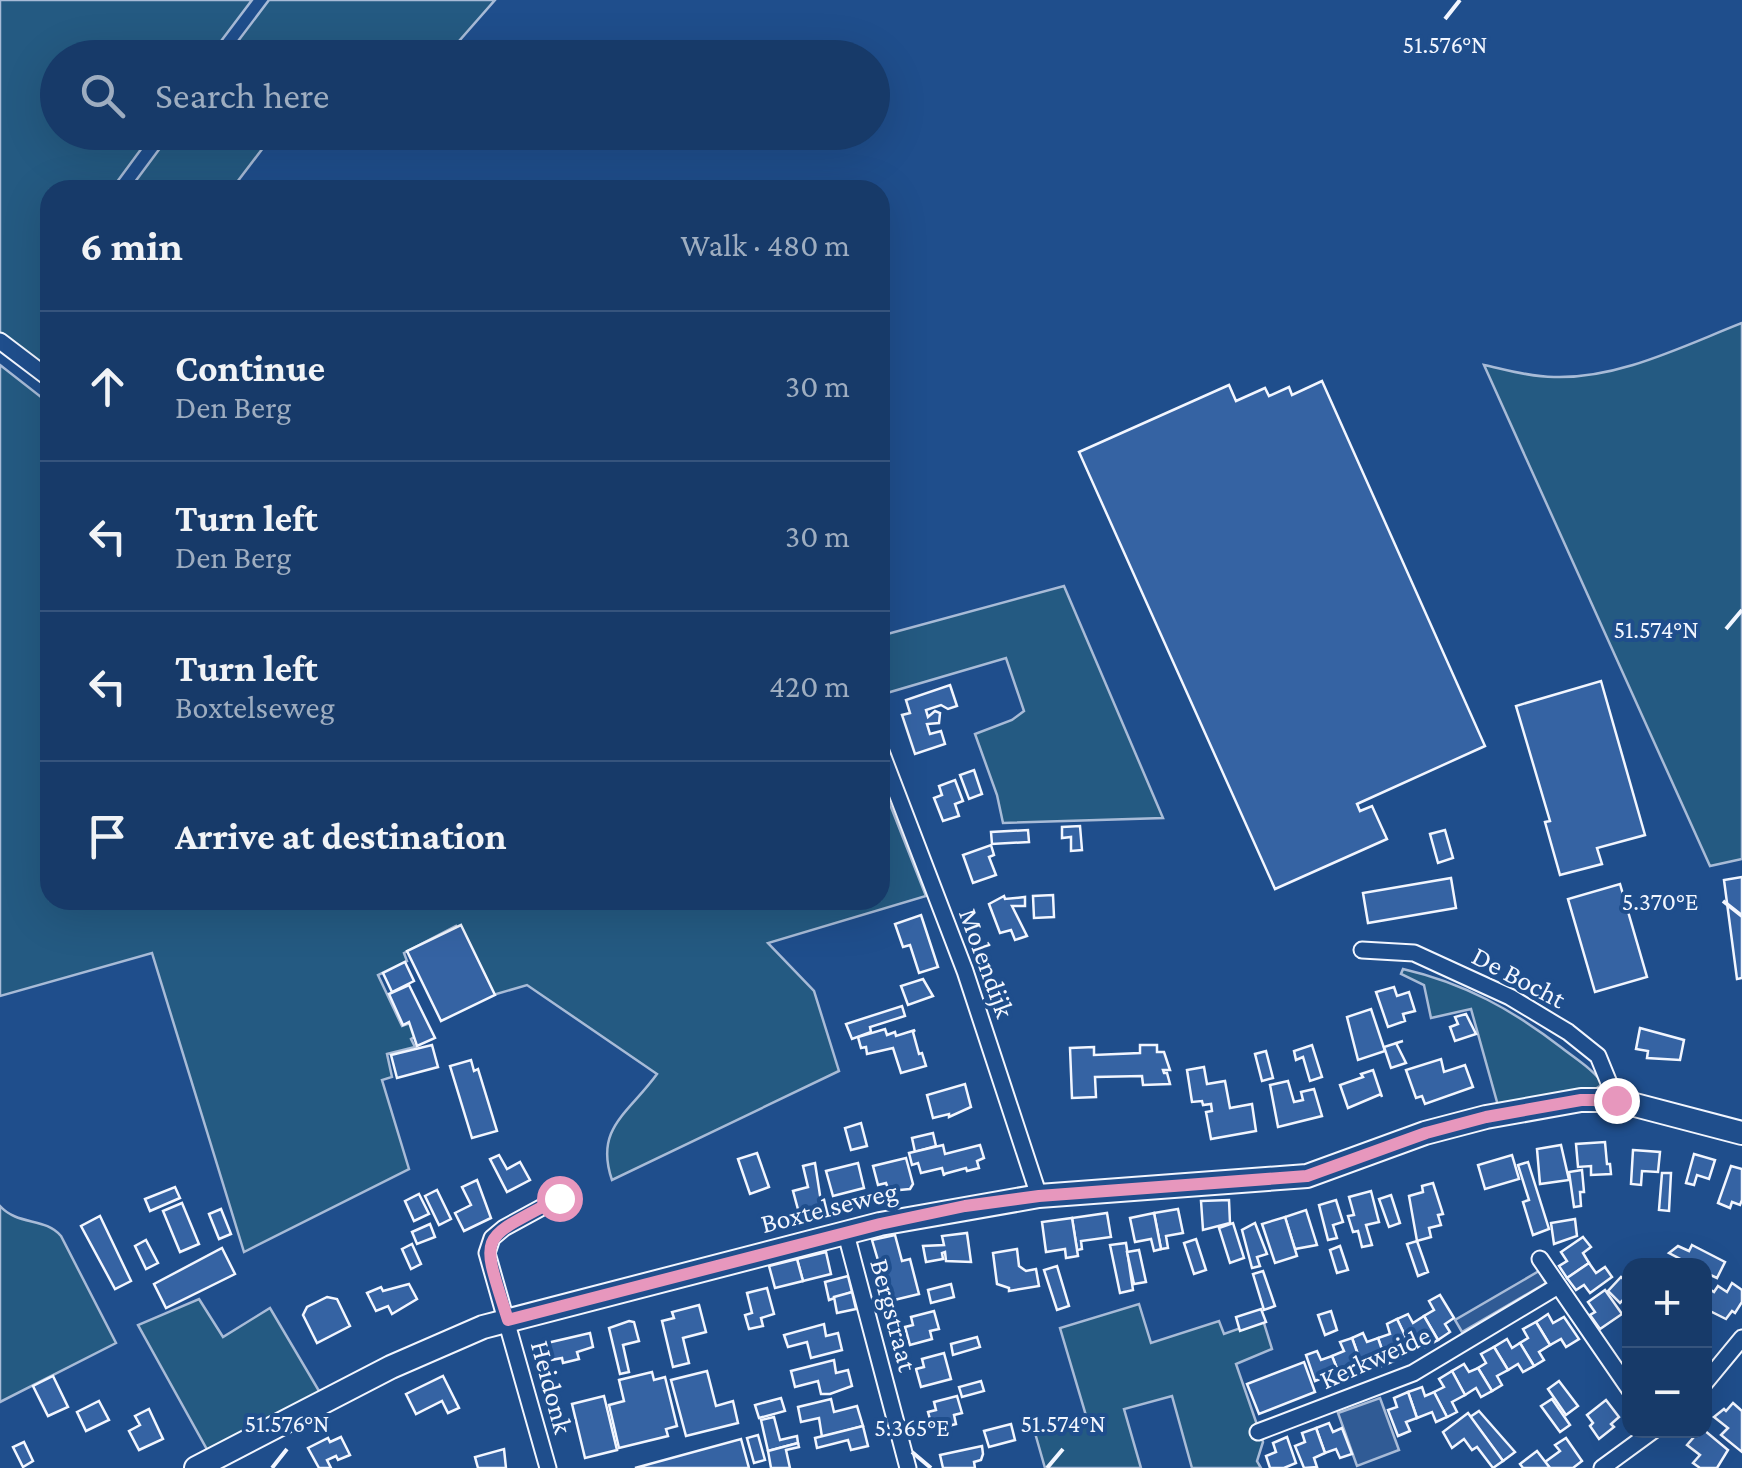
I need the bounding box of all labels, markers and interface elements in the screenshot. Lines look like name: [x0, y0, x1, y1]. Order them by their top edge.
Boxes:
text: 51.576°N: [1402, 31, 1488, 58]
search box: [40, 40, 890, 150]
icon: search: [75, 68, 130, 123]
text: Search here: [155, 74, 329, 116]
text: 6 min: [80, 222, 183, 269]
text: Walk · 480 m: [681, 227, 850, 263]
text: Continue: [175, 347, 325, 389]
icon: ahead: [80, 359, 135, 414]
text: 30 m: [785, 368, 850, 404]
text: Den Berg: [175, 389, 291, 425]
text: Turn left: [175, 497, 318, 539]
icon: left: [80, 509, 135, 564]
text: 30 m: [785, 518, 850, 554]
text: Den Berg: [175, 539, 291, 575]
text: 51.574°N: [1613, 616, 1699, 643]
text: Turn left: [175, 647, 318, 689]
icon: left: [80, 659, 135, 714]
text: 420 m: [769, 668, 850, 704]
text: Boxtelseweg: [175, 689, 335, 725]
icon: arrive: [80, 809, 135, 864]
text: Arrive at destination: [175, 815, 507, 857]
text: 5.370°E: [1622, 888, 1698, 915]
street label: Molendijk: [953, 904, 1021, 1023]
street label: De Bocht: [1467, 940, 1572, 1015]
route end: [1594, 1078, 1640, 1124]
street label: Boxtelseweg: [757, 1175, 901, 1239]
route start: [537, 1176, 583, 1222]
street label: Bergstraat: [864, 1255, 924, 1375]
map controls: [1622, 1258, 1712, 1438]
button: +: [1622, 1258, 1712, 1348]
street label: Kerkweide: [1315, 1319, 1435, 1395]
street label: Heidonk: [525, 1337, 579, 1438]
button: −: [1622, 1348, 1712, 1438]
text: 51.576°N: [244, 1410, 330, 1437]
text: 51.574°N: [1020, 1410, 1106, 1437]
text: 5.365°E: [874, 1414, 950, 1441]

